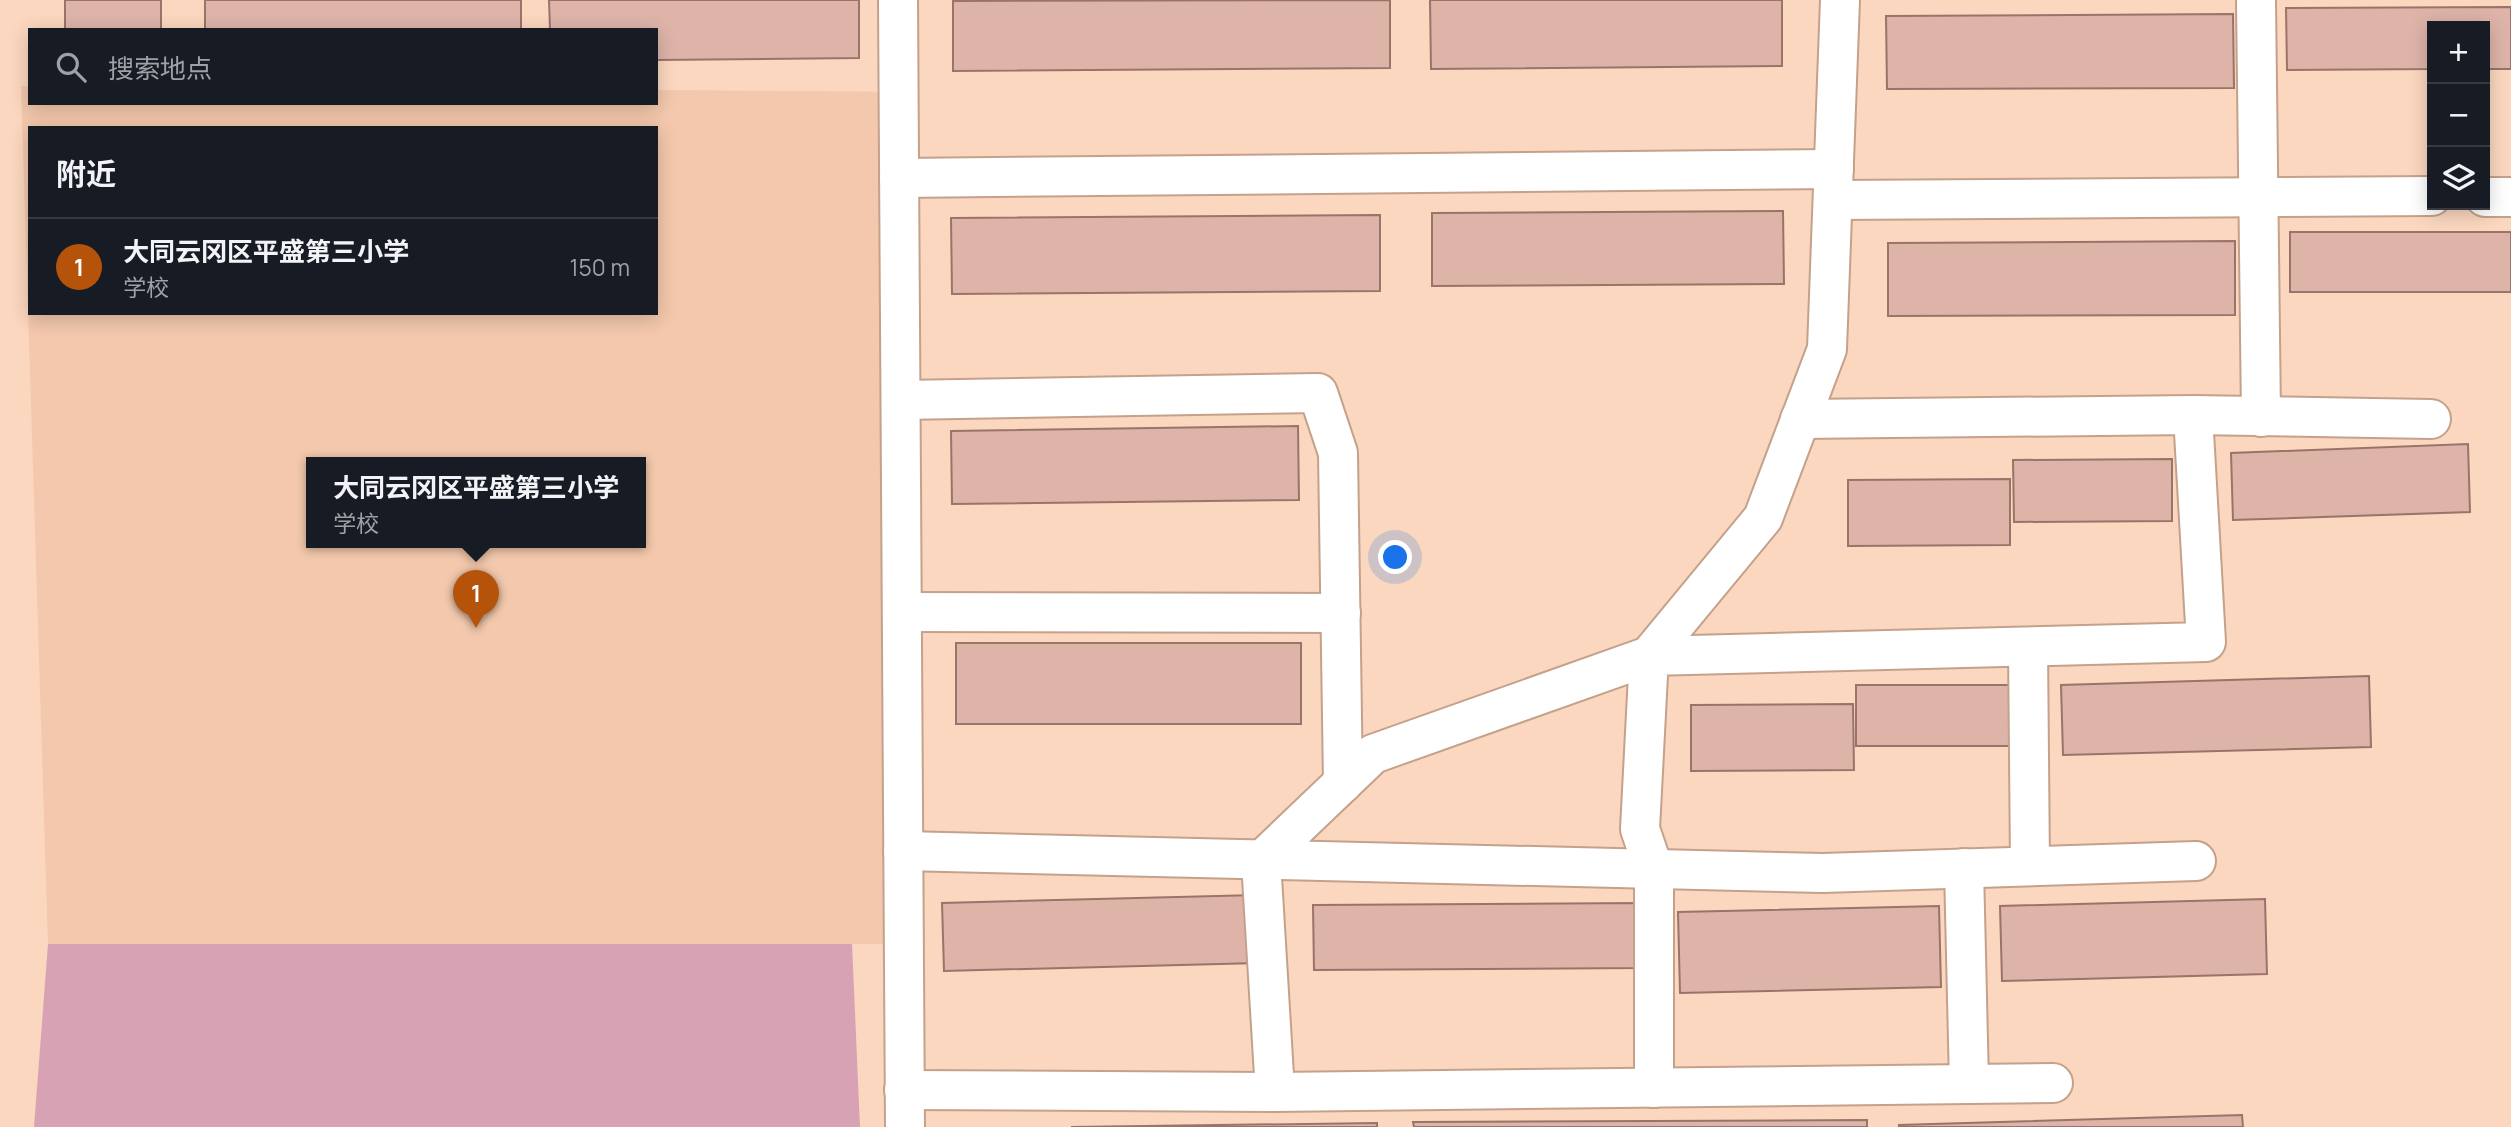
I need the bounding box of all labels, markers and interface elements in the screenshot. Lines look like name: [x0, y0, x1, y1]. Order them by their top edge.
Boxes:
map controls: [2427, 21, 2490, 210]
button: +: [2427, 21, 2490, 84]
search box: [28, 28, 658, 105]
icon: search: [52, 48, 90, 86]
text: 搜索地点: [108, 50, 212, 86]
button: −: [2427, 84, 2490, 147]
button: layers: [2427, 147, 2490, 210]
text: 附近: [56, 153, 116, 194]
text: 大同云冈区平盛第三小学: [123, 233, 409, 269]
text: 1: [74, 251, 84, 283]
text: 150 m: [570, 251, 630, 283]
text: 学校: [123, 271, 169, 303]
popup: [306, 457, 646, 548]
text: 大同云冈区平盛第三小学: [333, 469, 619, 505]
text: 学校: [333, 507, 379, 539]
your location: [1378, 540, 1412, 574]
pin: 1: [453, 570, 499, 628]

